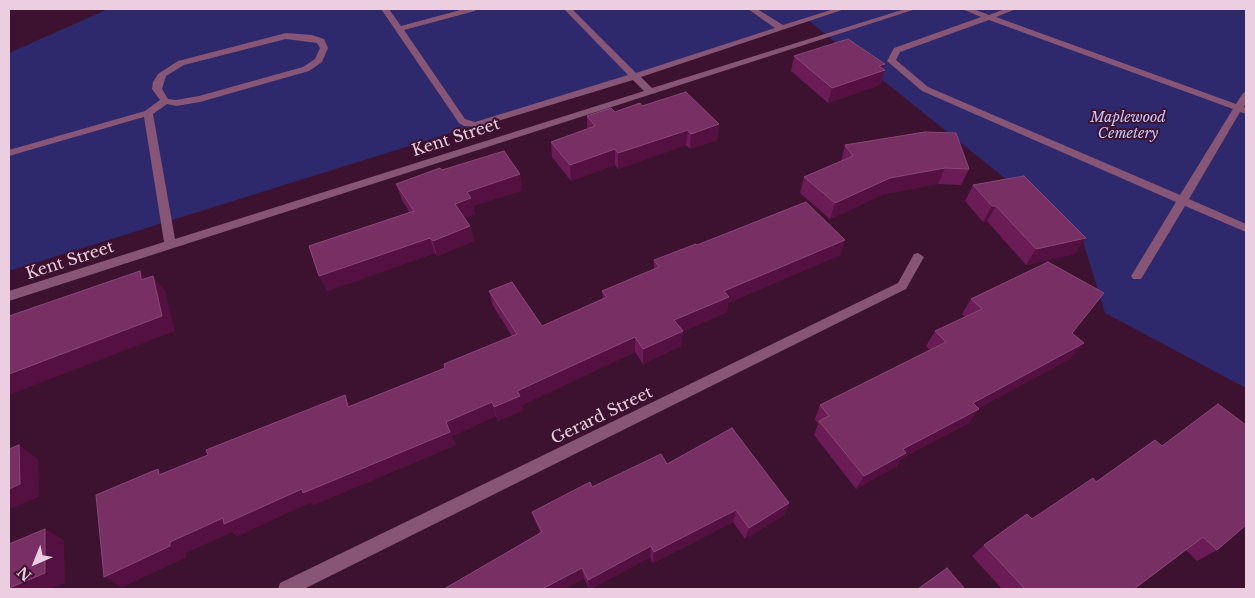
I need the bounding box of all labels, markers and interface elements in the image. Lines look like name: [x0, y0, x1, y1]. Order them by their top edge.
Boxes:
park label: Maplewood Cemetery: [1090, 110, 1166, 142]
street label: Kent Street: [410, 115, 502, 161]
street label: Kent Street: [24, 238, 116, 284]
street label: Gerard Street: [548, 383, 656, 449]
north arrow: [10, 538, 60, 588]
text: N: [14, 563, 36, 585]

